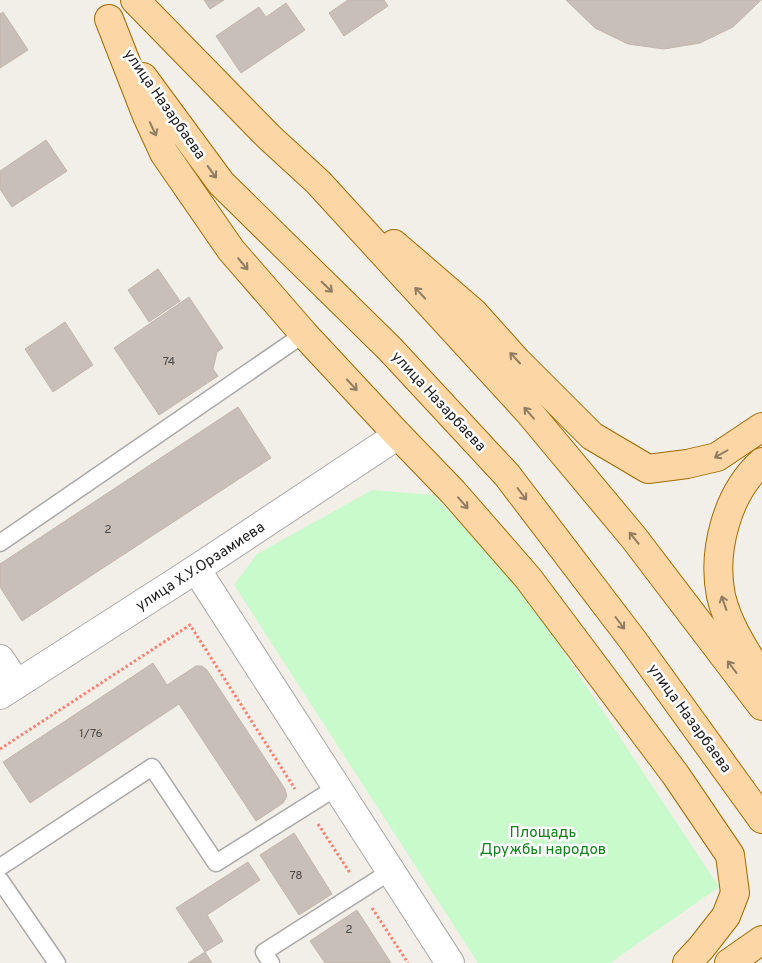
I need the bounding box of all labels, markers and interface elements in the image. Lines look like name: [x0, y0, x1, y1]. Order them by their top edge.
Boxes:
street label: улица Назарбаева: [119, 46, 209, 164]
one-way arrow: [149, 121, 159, 136]
one-way arrow: [207, 165, 217, 179]
one-way arrow: [237, 257, 248, 270]
one-way arrow: [320, 281, 333, 293]
one-way arrow: [414, 287, 426, 300]
street label: улица Назарбаева: [387, 348, 489, 456]
one-way arrow: [509, 352, 521, 365]
house number: 74: [163, 354, 175, 370]
one-way arrow: [346, 378, 358, 391]
one-way arrow: [524, 407, 535, 420]
one-way arrow: [715, 449, 729, 459]
one-way arrow: [517, 487, 527, 501]
one-way arrow: [457, 497, 469, 510]
street label: улица Х.У.Орзамиева: [133, 518, 269, 616]
house number: 2: [104, 522, 112, 538]
one-way arrow: [628, 532, 639, 545]
one-way arrow: [719, 596, 728, 612]
one-way arrow: [615, 616, 626, 629]
street label: улица Назарбаева: [643, 661, 735, 777]
one-way arrow: [727, 661, 738, 674]
house number: 1/76: [79, 726, 103, 742]
park label: Площадь Дружбы народов: [480, 824, 606, 860]
house number: 78: [289, 868, 303, 884]
house number: 2: [345, 922, 353, 938]

